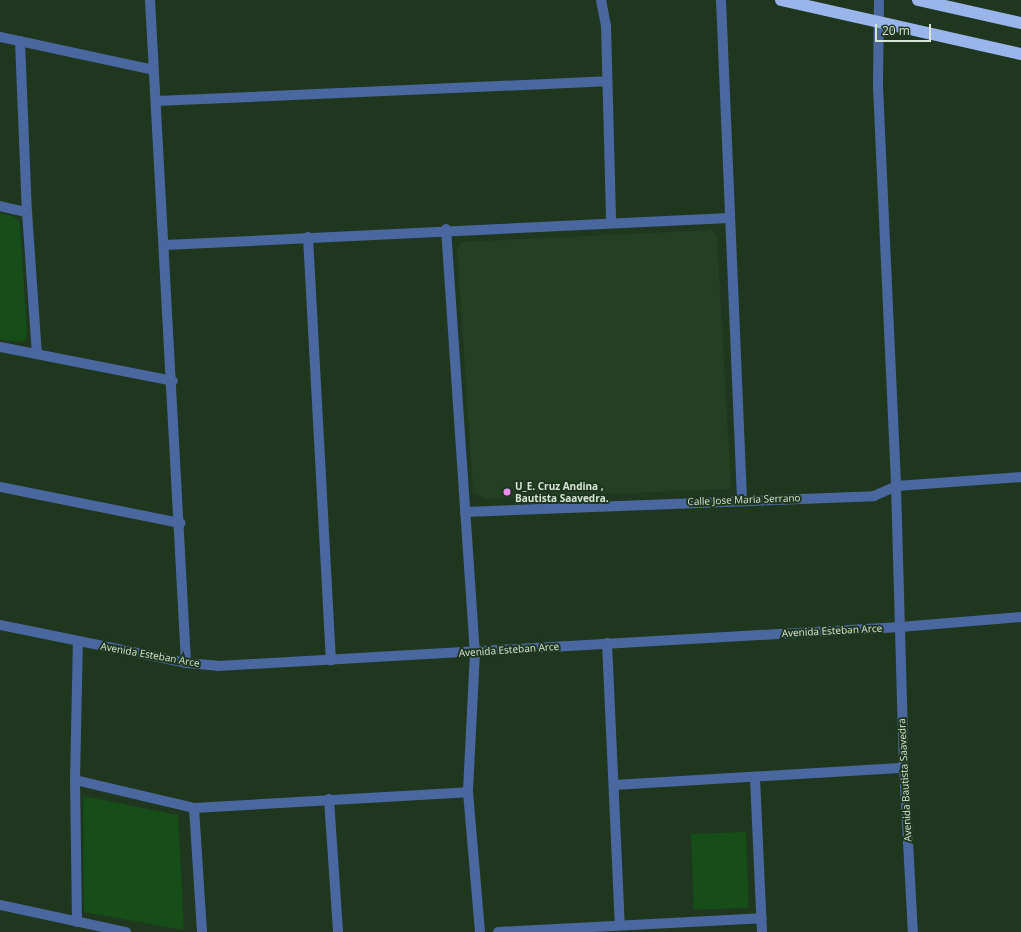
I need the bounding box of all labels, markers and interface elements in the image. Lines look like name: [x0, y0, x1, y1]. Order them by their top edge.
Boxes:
scale bar: [877, 16, 933, 42]
text: 20 m: [882, 22, 910, 39]
place label: U_E. Cruz Andina , Bautista Saavedra.: [515, 480, 609, 504]
marker: U_E. Cruz Andina , Bautista Saavedra.: [502, 487, 512, 497]
street label: Calle Jose Maria Serrano: [687, 492, 801, 508]
street label: Avenida Esteban Arce: [781, 622, 883, 640]
street label: Avenida Esteban Arce: [99, 640, 201, 670]
street label: Avenida Esteban Arce: [458, 641, 560, 659]
street label: Avenida Bautista Saavedra: [896, 718, 914, 842]

